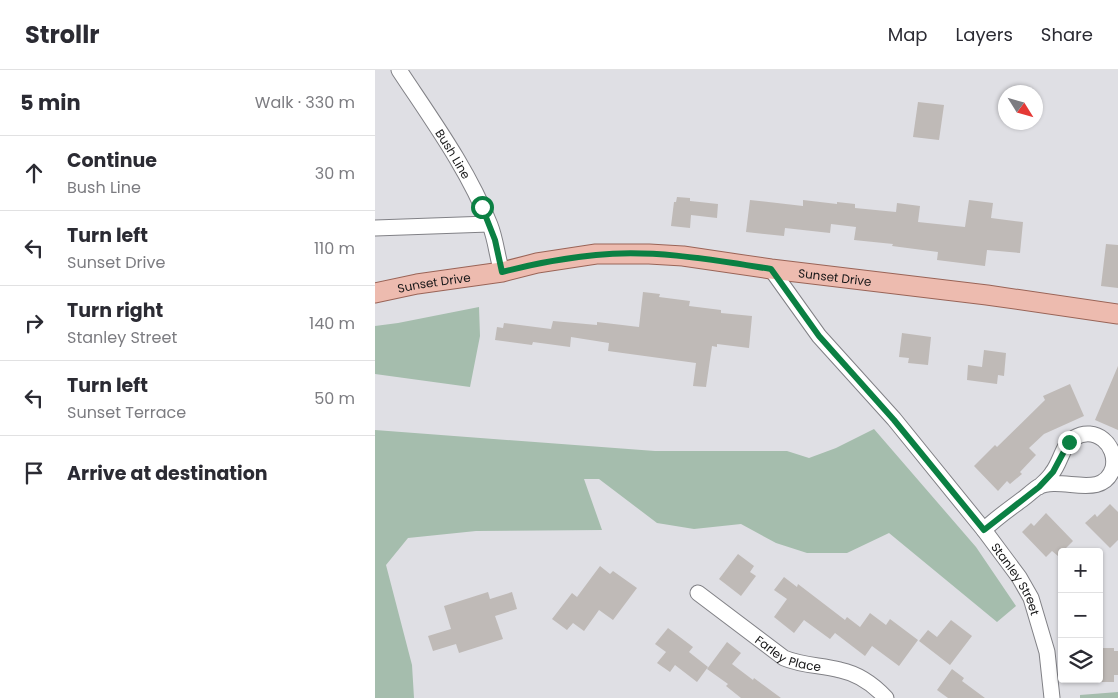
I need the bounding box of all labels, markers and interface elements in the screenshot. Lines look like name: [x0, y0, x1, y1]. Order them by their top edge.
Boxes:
text: Strollr: [25, 18, 100, 51]
text: Map: [888, 22, 928, 47]
text: Layers: [956, 22, 1013, 47]
text: Share: [1041, 22, 1093, 47]
north arrow: [998, 85, 1043, 130]
text: 5 min: [20, 88, 81, 117]
text: Walk · 330 m: [255, 91, 355, 114]
street label: Bush Line: [432, 126, 475, 182]
text: Continue: [67, 147, 157, 174]
icon: ahead: [20, 159, 48, 187]
text: 30 m: [315, 162, 355, 185]
text: Bush Line: [67, 176, 141, 199]
route start: [471, 196, 494, 219]
text: Turn left: [67, 222, 148, 249]
icon: left: [20, 234, 48, 262]
text: 110 m: [314, 237, 355, 260]
text: Sunset Drive: [67, 251, 165, 274]
street label: Sunset Drive: [797, 264, 873, 290]
street label: Sunset Drive: [396, 268, 472, 296]
text: Turn right: [67, 297, 163, 324]
icon: right: [20, 309, 48, 337]
text: 140 m: [309, 312, 355, 335]
text: Stanley Street: [67, 326, 177, 349]
text: Turn left: [67, 372, 148, 399]
icon: left: [20, 384, 48, 412]
text: 50 m: [314, 387, 355, 410]
text: Sunset Terrace: [67, 401, 186, 424]
route end: [1058, 431, 1081, 454]
icon: arrive: [20, 459, 48, 487]
text: Arrive at destination: [67, 460, 268, 487]
street label: Stanley Street: [988, 539, 1044, 617]
map controls: [1058, 548, 1103, 683]
button: +: [1058, 548, 1103, 593]
button: −: [1058, 593, 1103, 638]
street label: Farley Place: [752, 631, 822, 675]
button: layers: [1058, 638, 1103, 683]

